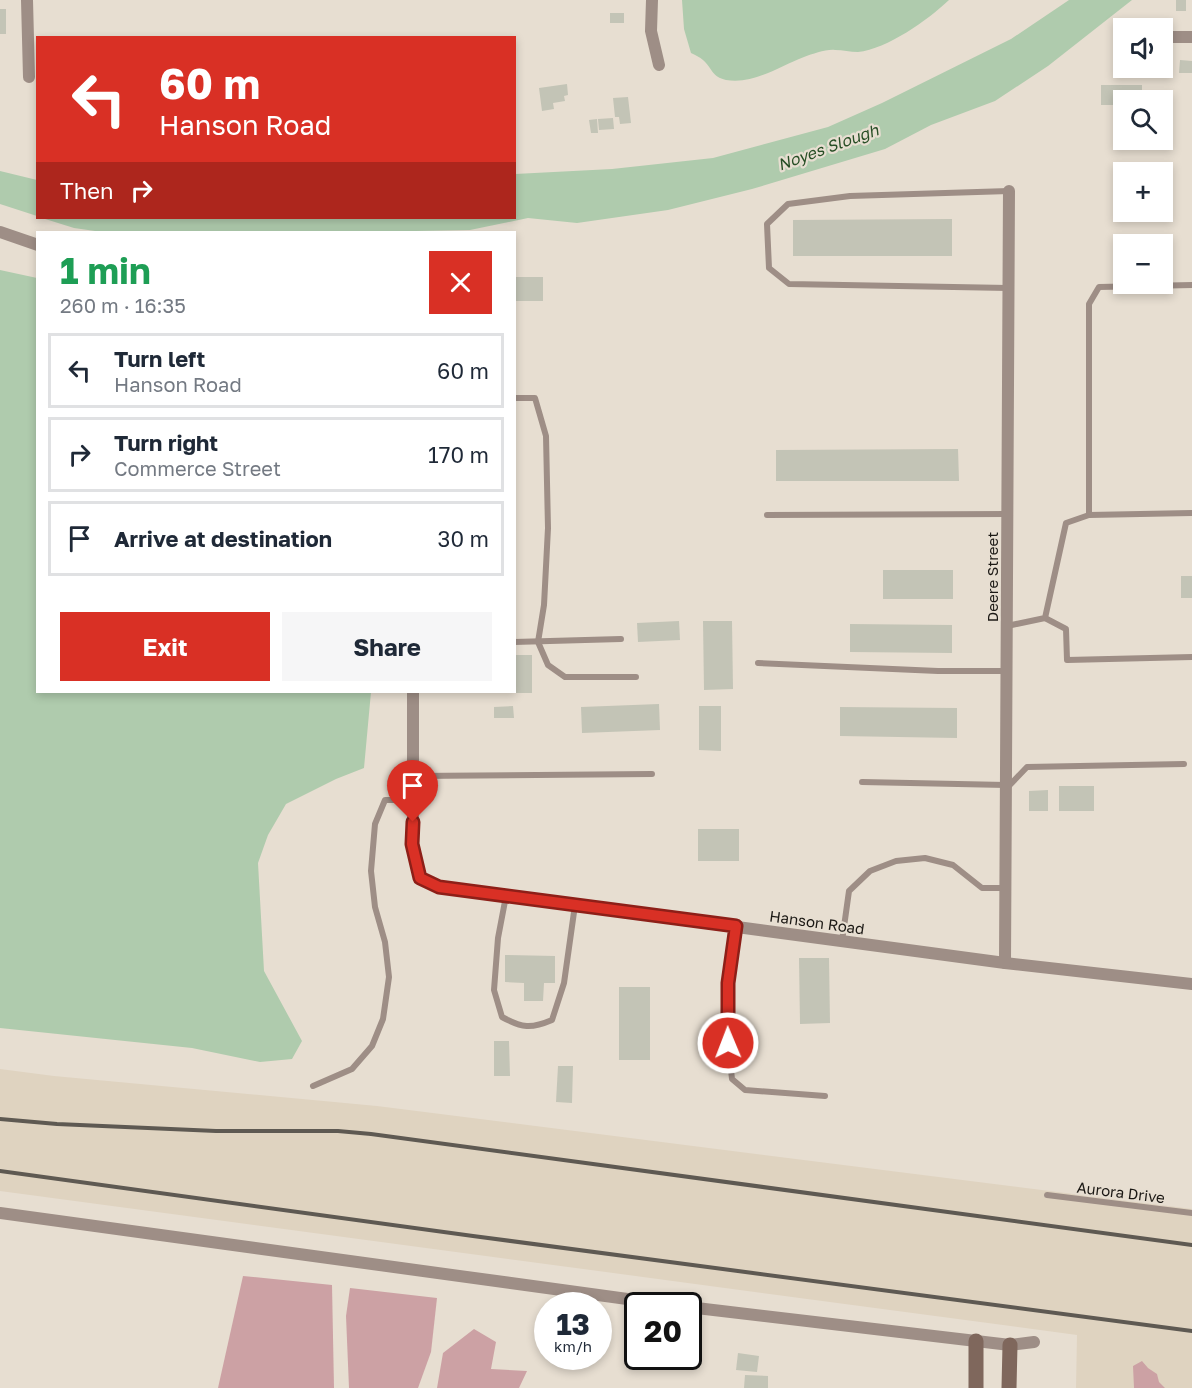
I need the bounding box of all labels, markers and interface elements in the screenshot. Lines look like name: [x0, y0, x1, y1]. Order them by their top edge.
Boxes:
map controls: [1113, 18, 1173, 294]
button: sound: [1113, 18, 1173, 78]
text: 60 m: [159, 58, 260, 108]
icon: left: [60, 60, 138, 138]
button: search: [1113, 90, 1173, 150]
text: Hanson Road: [159, 109, 331, 141]
water label: Noyes Slough: [775, 119, 882, 175]
button: +: [1113, 162, 1173, 222]
icon: right: [125, 174, 158, 207]
text: Then: [60, 177, 113, 204]
button: −: [1113, 234, 1173, 294]
text: 1 min: [60, 249, 151, 292]
button: close: [429, 251, 492, 314]
text: 260 m · 16:35: [60, 293, 186, 317]
text: Turn left: [114, 345, 205, 372]
icon: left: [63, 354, 96, 387]
text: 60 m: [437, 357, 489, 384]
text: Hanson Road: [114, 372, 242, 396]
text: Turn right: [114, 429, 218, 456]
icon: right: [63, 438, 96, 471]
text: 170 m: [428, 441, 489, 468]
text: Commerce Street: [114, 456, 281, 480]
icon: arrive: [63, 522, 96, 555]
text: Arrive at destination: [114, 525, 332, 552]
text: 30 m: [438, 525, 489, 552]
street label: Deere Street: [983, 532, 1001, 622]
button: Exit: [60, 612, 270, 681]
button: Share: [282, 612, 492, 681]
pin: [387, 760, 438, 822]
icon: arrive: [396, 769, 429, 802]
street label: Hanson Road: [768, 906, 866, 938]
position arrow: [696, 1011, 760, 1075]
street label: Aurora Drive: [1076, 1178, 1166, 1206]
speed limit sign: 20: [624, 1292, 702, 1370]
text: 13: [556, 1306, 590, 1342]
text: km/h: [554, 1337, 592, 1355]

